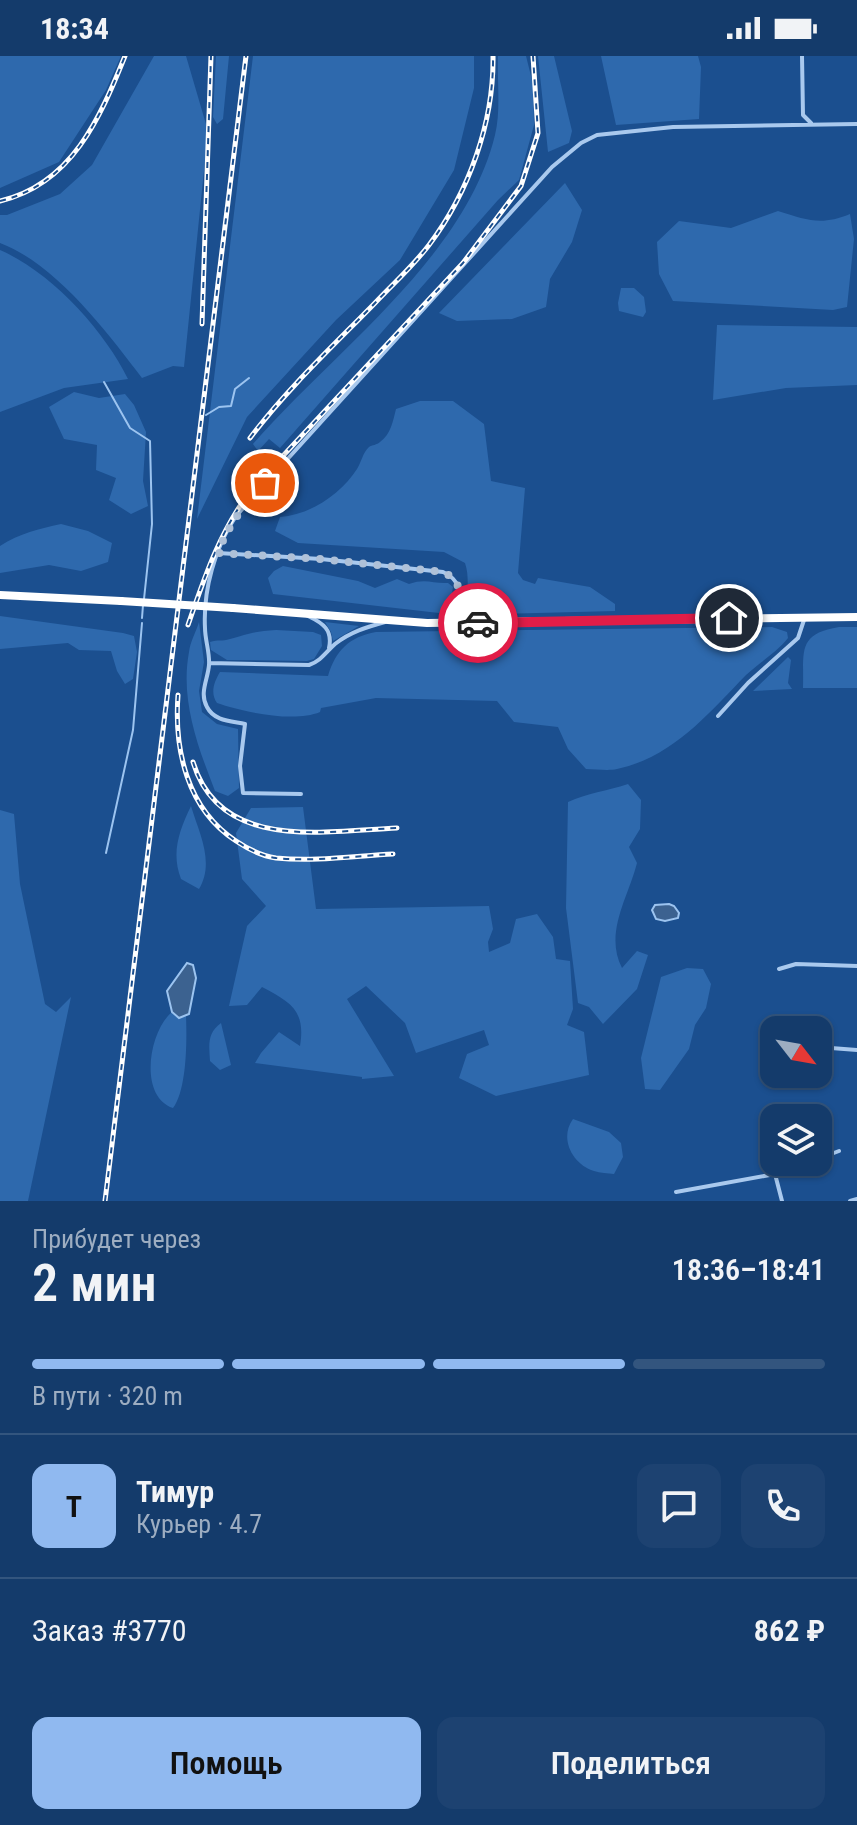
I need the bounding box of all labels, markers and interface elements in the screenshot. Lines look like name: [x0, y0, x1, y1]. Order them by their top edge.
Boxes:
text: 18:34: [40, 11, 109, 46]
pin: [231, 449, 299, 517]
icon: bag: [243, 461, 287, 505]
courier: [438, 583, 518, 663]
pin: [695, 584, 763, 652]
icon: home: [707, 596, 751, 640]
icon: car: [456, 601, 500, 645]
north arrow: [760, 1016, 832, 1088]
map controls: [760, 1016, 832, 1176]
button: layers: [760, 1104, 832, 1176]
text: Прибудет через: [32, 1224, 201, 1254]
text: 18:36–18:41: [672, 1252, 825, 1287]
text: 2 мин: [32, 1253, 157, 1314]
text: В пути · 320 m: [32, 1381, 183, 1411]
button: chat: [637, 1464, 721, 1548]
button: phone: [741, 1464, 825, 1548]
text: Тимур: [136, 1474, 214, 1509]
text: Т: [66, 1489, 82, 1524]
text: Курьер · 4.7: [136, 1509, 262, 1539]
text: Заказ #3770: [32, 1613, 187, 1648]
text: 862 ₽: [754, 1613, 825, 1648]
button: Помощь: [32, 1717, 421, 1809]
button: Поделиться: [437, 1717, 825, 1809]

